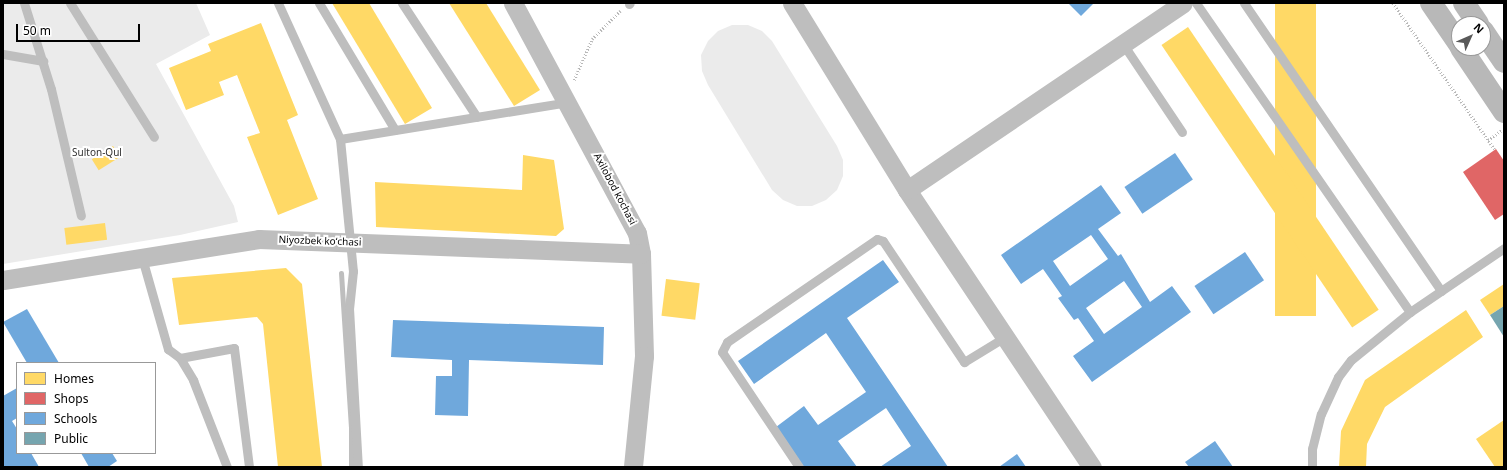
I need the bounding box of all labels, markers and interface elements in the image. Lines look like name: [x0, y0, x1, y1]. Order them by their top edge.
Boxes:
scale bar: [18, 16, 142, 42]
north arrow: [1451, 16, 1491, 56]
text: N: [1471, 19, 1488, 36]
text: 50 m: [23, 22, 51, 39]
park label: Sulton-Qul: [72, 147, 122, 159]
street label: Axilobod kochasi: [591, 151, 639, 227]
street label: Niyozbek koʻchasi: [278, 234, 362, 248]
legend: [16, 362, 156, 454]
text: Homes: [54, 370, 94, 387]
text: Shops: [54, 390, 88, 407]
text: Schools: [54, 410, 97, 427]
text: Public: [54, 430, 88, 447]

